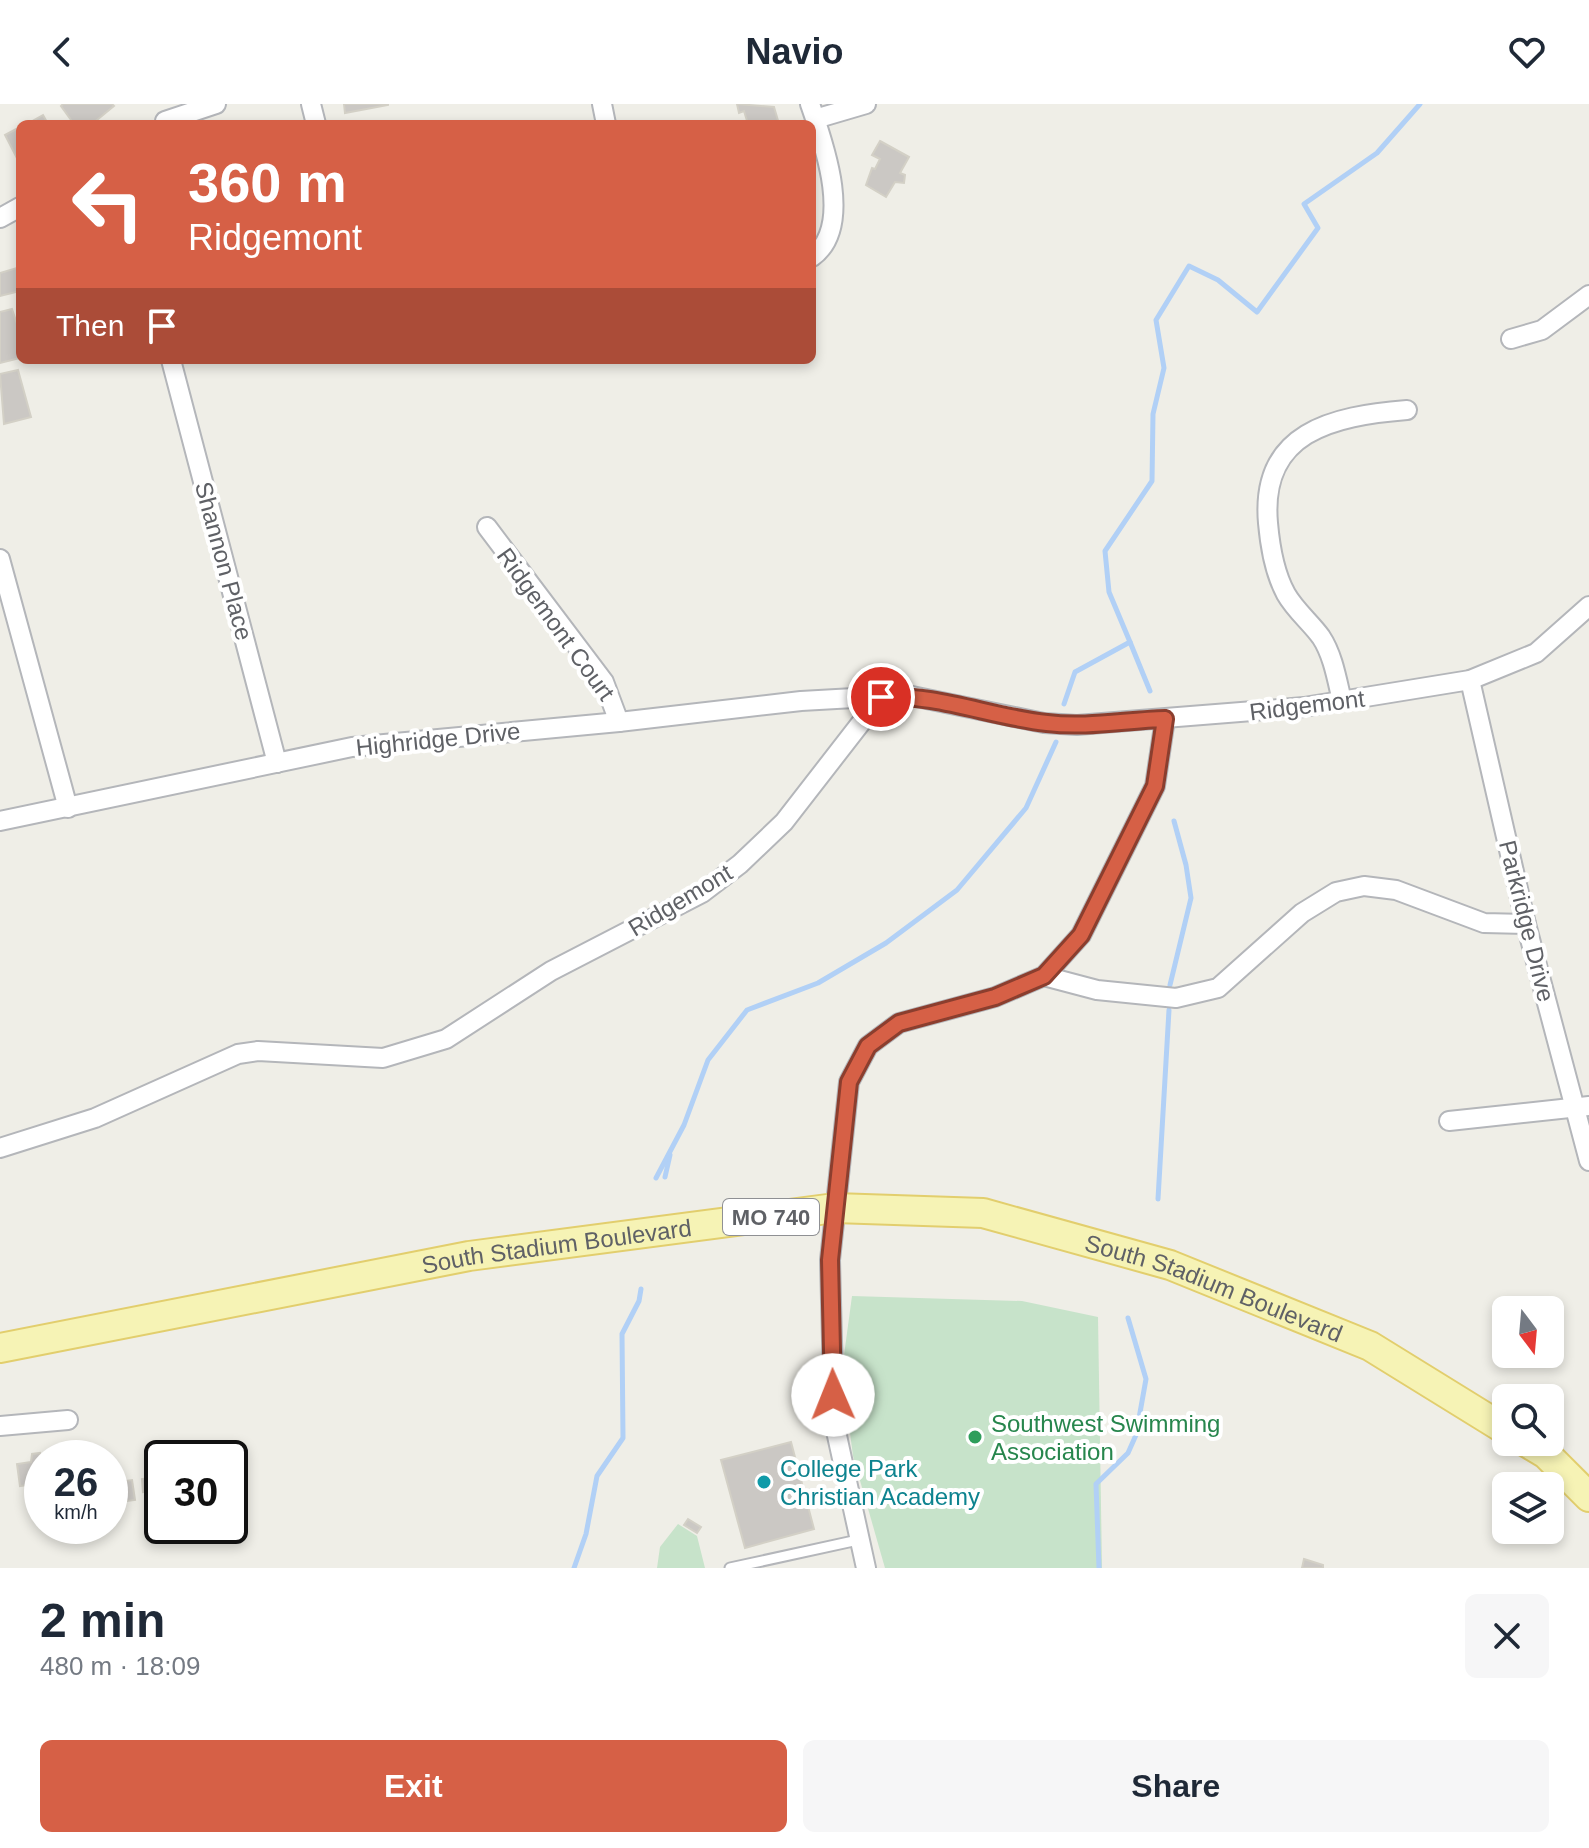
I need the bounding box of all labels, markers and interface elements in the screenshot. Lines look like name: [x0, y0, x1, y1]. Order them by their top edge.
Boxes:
icon: back: [40, 30, 84, 74]
icon: heart: [1505, 30, 1549, 74]
text: Navio: [745, 31, 844, 72]
text: 360 m: [188, 151, 347, 214]
icon: left: [56, 152, 160, 256]
text: Ridgemont: [188, 217, 362, 258]
icon: arrive: [140, 304, 184, 348]
text: Then: [56, 309, 124, 342]
street label: Shannon Place: [190, 479, 258, 643]
street label: Ridgemont Court: [492, 543, 620, 706]
pin: [847, 663, 915, 731]
icon: arrive: [859, 675, 903, 719]
street label: Ridgemont: [1248, 684, 1367, 725]
street label: Highridge Drive: [354, 717, 522, 761]
street label: Parkridge Drive: [1494, 837, 1560, 1005]
street label: Ridgemont: [623, 858, 737, 941]
road number: MO 740: [723, 1199, 819, 1235]
street label: South Stadium Boulevard: [419, 1213, 693, 1279]
street label: South Stadium Boulevard: [1082, 1229, 1346, 1347]
north arrow: [1492, 1296, 1564, 1368]
map controls: [1492, 1296, 1564, 1544]
position arrow: [791, 1353, 875, 1437]
button: search: [1492, 1384, 1564, 1456]
place label: Southwest Swimming Association: [991, 1410, 1220, 1465]
marker: Southwest Swimming Association: [966, 1428, 984, 1446]
speed limit sign: 30: [144, 1440, 248, 1544]
place label: College Park Christian Academy: [780, 1455, 980, 1510]
text: 26: [54, 1460, 98, 1504]
button: layers: [1492, 1472, 1564, 1544]
marker: College Park Christian Academy: [755, 1473, 773, 1491]
text: km/h: [54, 1501, 98, 1523]
text: 2 min: [40, 1594, 165, 1647]
button: close: [1465, 1594, 1549, 1678]
text: 480 m · 18:09: [40, 1651, 200, 1681]
button: Exit: [40, 1740, 787, 1832]
button: Share: [803, 1740, 1549, 1832]

